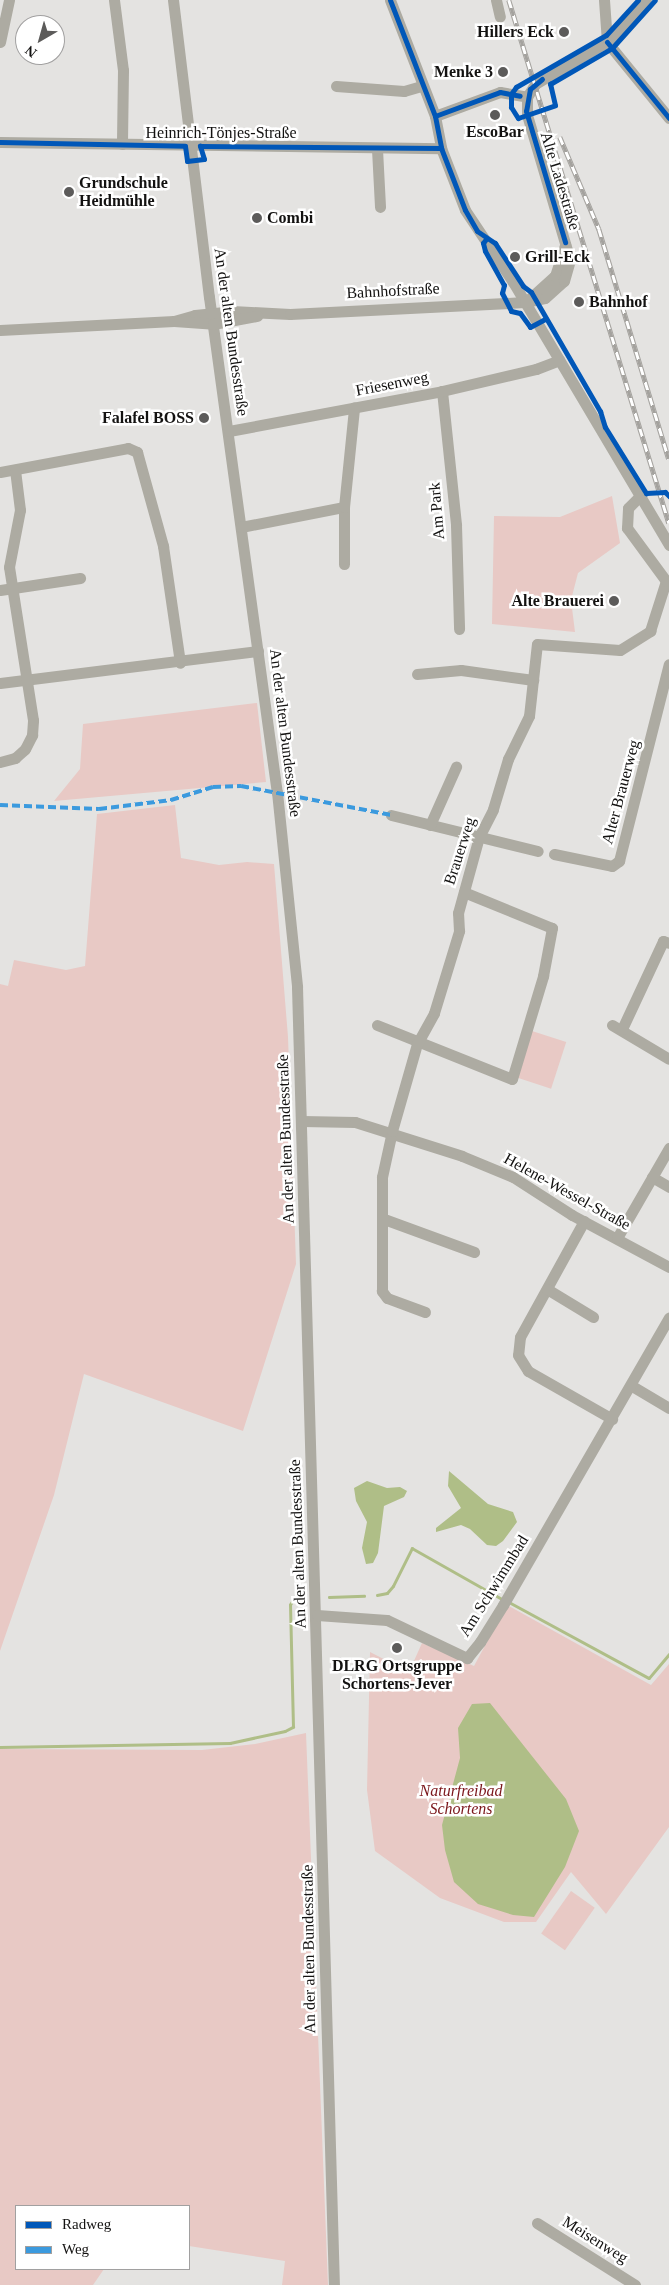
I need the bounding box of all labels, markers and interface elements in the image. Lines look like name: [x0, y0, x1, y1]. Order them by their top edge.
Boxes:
north arrow: [15, 15, 65, 65]
place label: Hillers Eck: [477, 22, 554, 42]
marker: Hillers Eck: [558, 26, 570, 38]
text: N: [22, 42, 40, 60]
place label: Menke 3: [434, 62, 493, 82]
marker: Menke 3: [497, 66, 509, 78]
marker: EscoBar: [489, 109, 501, 121]
place label: EscoBar: [466, 122, 524, 142]
street label: Heinrich-Tönjes-Straße: [145, 123, 297, 143]
street label: Alte Ladestraße: [536, 130, 584, 232]
place label: Grundschule Heidmühle: [79, 173, 168, 211]
marker: Grundschule Heidmühle: [63, 186, 75, 198]
place label: Combi: [267, 208, 313, 228]
marker: Combi: [251, 212, 263, 224]
street label: An der alten Bundesstraße: [210, 247, 252, 417]
place label: Grill-Eck: [525, 247, 590, 267]
marker: Grill-Eck: [509, 251, 521, 263]
street label: Bahnhofstraße: [346, 279, 440, 303]
place label: Bahnhof: [589, 292, 648, 312]
marker: Bahnhof: [573, 296, 585, 308]
street label: Friesenweg: [354, 368, 430, 400]
place label: Falafel BOSS: [102, 408, 194, 428]
marker: Falafel BOSS: [198, 412, 210, 424]
street label: Am Park: [425, 482, 449, 540]
place label: Alte Brauerei: [511, 591, 604, 611]
marker: Alte Brauerei: [608, 595, 620, 607]
street label: An der alten Bundesstraße: [265, 648, 305, 818]
street label: Alter Brauerweg: [598, 738, 644, 846]
street label: Brauerweg: [440, 815, 480, 887]
street label: An der alten Bundesstraße: [273, 1054, 299, 1224]
street label: Helene-Wessel-Straße: [500, 1149, 634, 1235]
street label: An der alten Bundesstraße: [285, 1459, 311, 1629]
street label: Am Schwimmbad: [455, 1532, 533, 1640]
marker: DLRG Ortsgruppe Schortens-Jever: [391, 1642, 403, 1654]
place label: DLRG Ortsgruppe Schortens-Jever: [332, 1656, 462, 1694]
park label: Naturfreibad Schortens: [420, 1781, 502, 1819]
street label: An der alten Bundesstraße: [298, 1864, 320, 2034]
legend: [15, 2205, 190, 2270]
street label: Meisenweg: [559, 2212, 631, 2268]
text: Radweg: [62, 2216, 111, 2232]
text: Weg: [62, 2241, 89, 2257]

